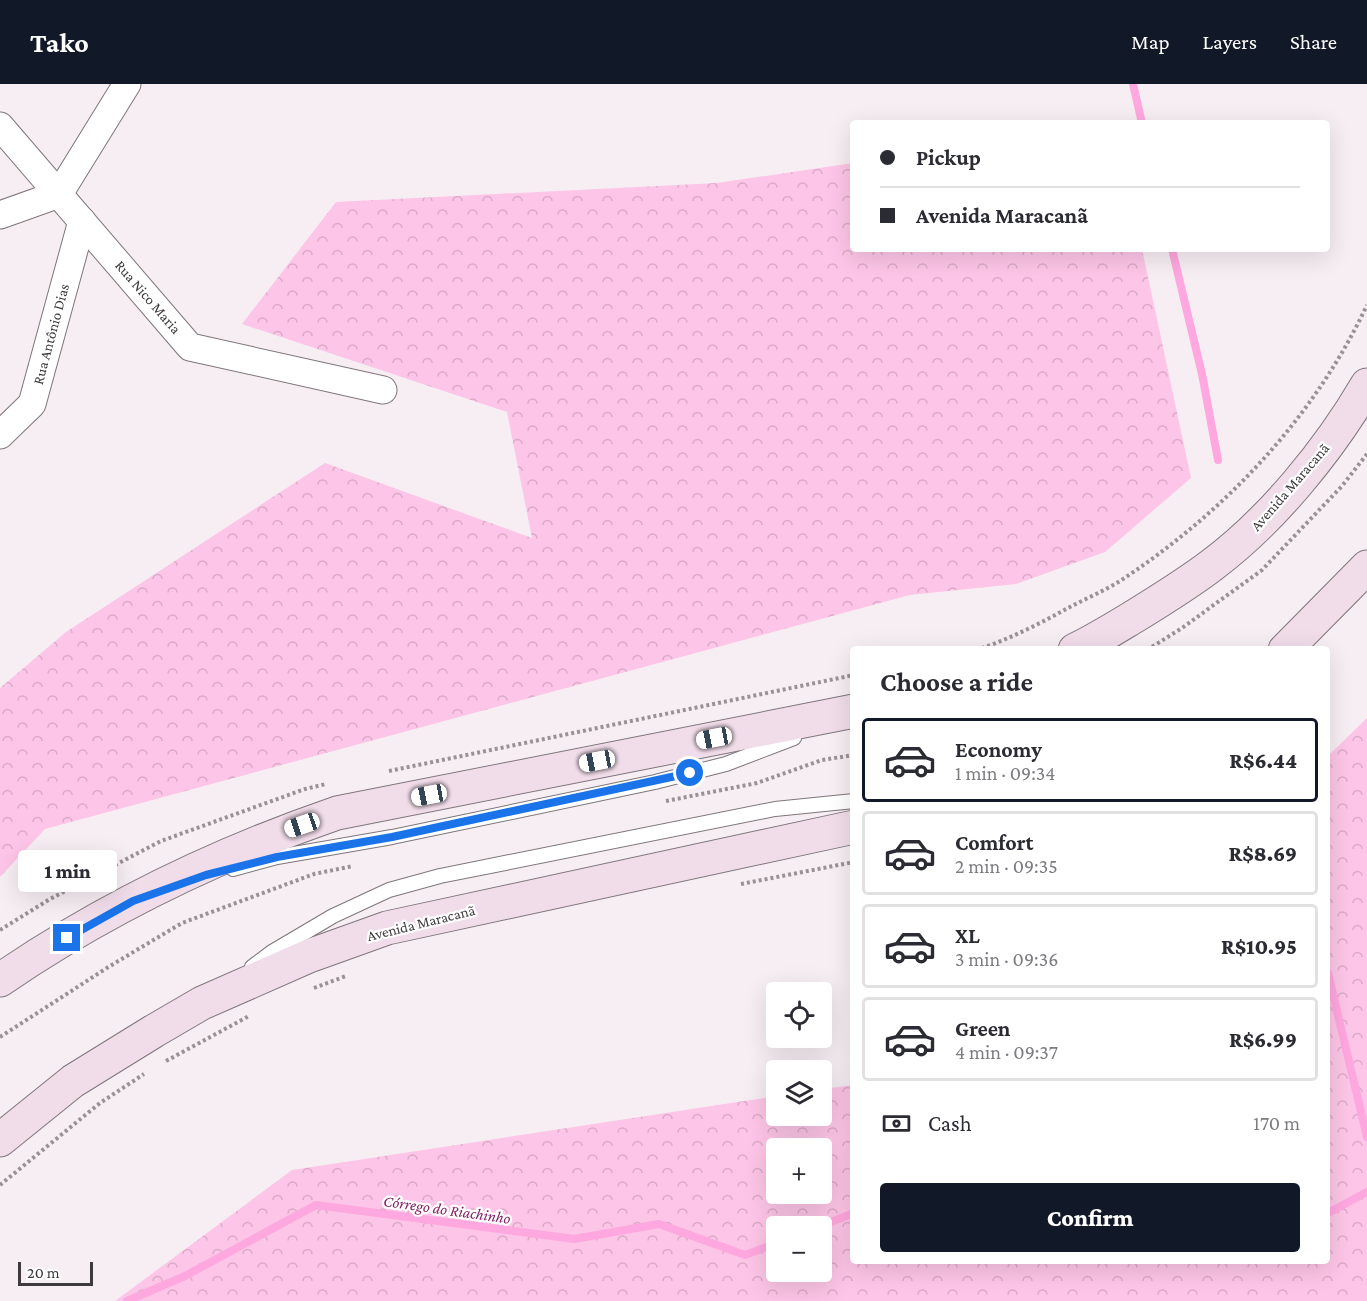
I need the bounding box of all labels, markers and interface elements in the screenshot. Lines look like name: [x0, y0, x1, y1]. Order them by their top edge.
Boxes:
text: Tako: [30, 27, 89, 58]
text: Map: [1131, 30, 1170, 54]
text: Layers: [1203, 30, 1257, 54]
text: Share: [1290, 30, 1337, 54]
text: Pickup: [916, 145, 981, 170]
text: Avenida Maracanã: [916, 203, 1088, 228]
street label: Rua Nico Maria: [112, 257, 184, 337]
street label: Rua Antônio Dias: [30, 282, 72, 386]
street label: Avenida Maracanã: [1248, 440, 1332, 534]
text: Choose a ride: [880, 667, 1033, 697]
car: [695, 726, 733, 750]
icon: car: [883, 733, 937, 787]
text: Economy: [955, 737, 1042, 762]
text: R$6.44: [1229, 748, 1297, 773]
car: [578, 749, 616, 773]
route start: [676, 759, 703, 786]
text: 1 min · 09:34: [955, 762, 1056, 784]
car: [410, 783, 448, 807]
car: [282, 811, 322, 839]
icon: car: [883, 826, 937, 880]
text: Comfort: [955, 830, 1033, 855]
text: R$8.69: [1229, 841, 1297, 866]
callout: 1 min: [17, 851, 116, 893]
text: 2 min · 09:35: [955, 855, 1058, 877]
text: 1 min: [44, 860, 91, 882]
street label: Avenida Maracanã: [365, 902, 477, 944]
icon: car: [883, 919, 937, 973]
text: XL: [955, 923, 980, 948]
route end: [53, 924, 80, 951]
text: R$10.95: [1221, 934, 1297, 959]
text: 3 min · 09:36: [955, 948, 1058, 970]
map controls: [766, 982, 832, 1282]
button: locate: [766, 982, 832, 1048]
icon: car: [883, 1012, 937, 1066]
text: Green: [955, 1016, 1011, 1041]
text: R$6.99: [1229, 1027, 1297, 1052]
text: 4 min · 09:37: [955, 1041, 1058, 1063]
button: layers: [766, 1060, 832, 1126]
icon: cash: [880, 1107, 913, 1140]
text: Cash: [928, 1111, 972, 1136]
text: 170 m: [1253, 1112, 1300, 1134]
button: +: [766, 1138, 832, 1204]
button: Confirm: [880, 1183, 1300, 1252]
water label: Córrego do Riachinho: [382, 1192, 512, 1228]
button: −: [766, 1216, 832, 1282]
scale bar: [18, 1259, 93, 1286]
text: 20 m: [27, 1264, 60, 1281]

